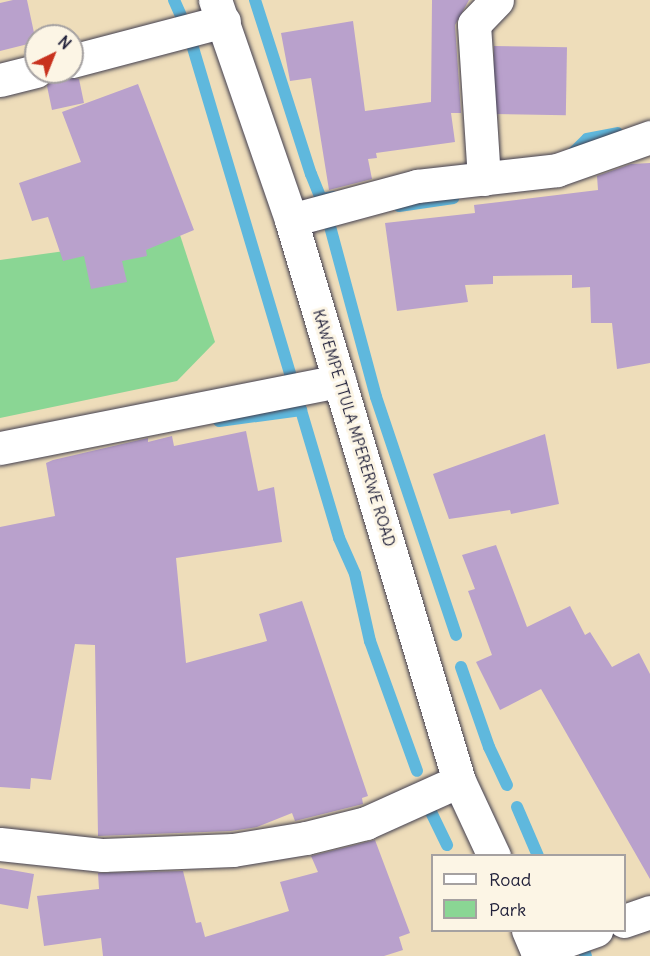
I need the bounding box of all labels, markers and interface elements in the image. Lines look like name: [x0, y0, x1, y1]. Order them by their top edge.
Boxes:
north arrow: [24, 24, 84, 84]
text: N: [54, 31, 76, 53]
street label: KAWEMPE TTULA MPERERWE ROAD: [309, 307, 399, 549]
legend: [431, 854, 626, 932]
text: Road: [489, 868, 531, 891]
text: Park: [489, 898, 526, 921]

